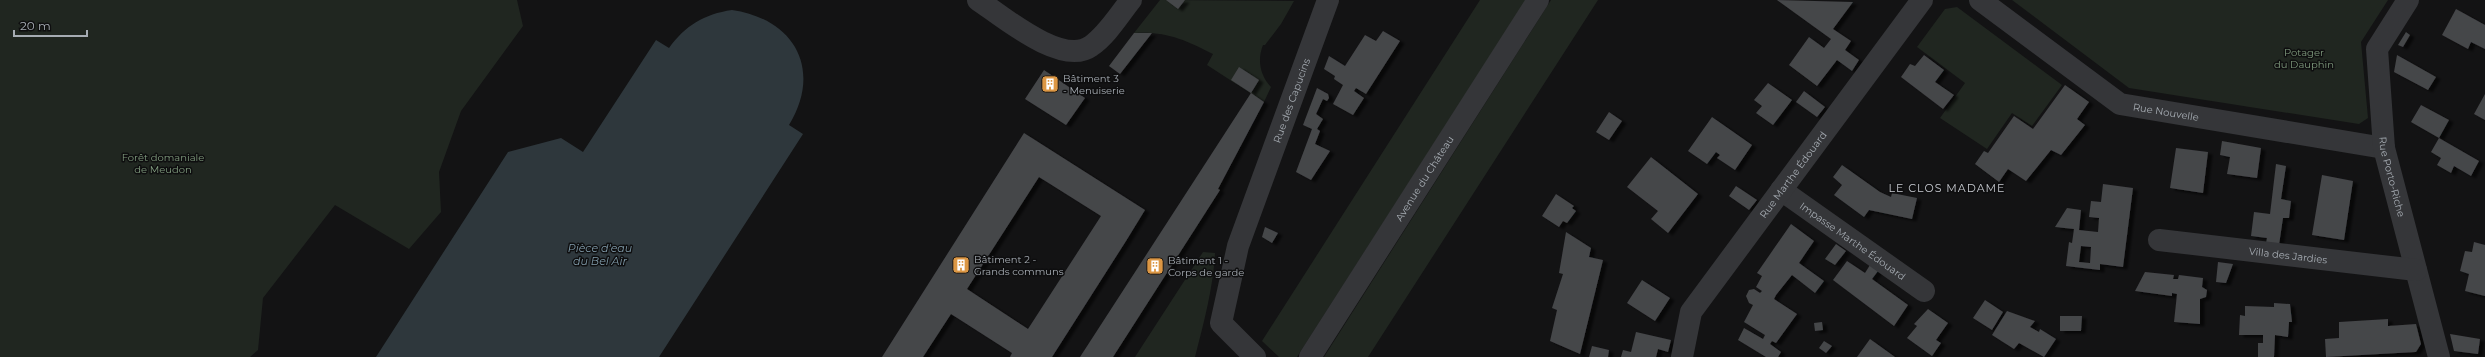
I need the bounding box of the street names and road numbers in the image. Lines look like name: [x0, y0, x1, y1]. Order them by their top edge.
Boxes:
street label: Rue des Capucins: [1270, 56, 1313, 145]
street label: Rue Nouvelle: [2132, 100, 2200, 124]
street label: Rue Marthe Édouard: [1757, 129, 1830, 221]
street label: Avenue du Château: [1392, 133, 1457, 224]
street label: Rue Porto-Riche: [2376, 136, 2408, 218]
street label: Impasse Marthe Édouard: [1797, 199, 1908, 283]
street label: Villa des Jardies: [2248, 245, 2328, 267]

